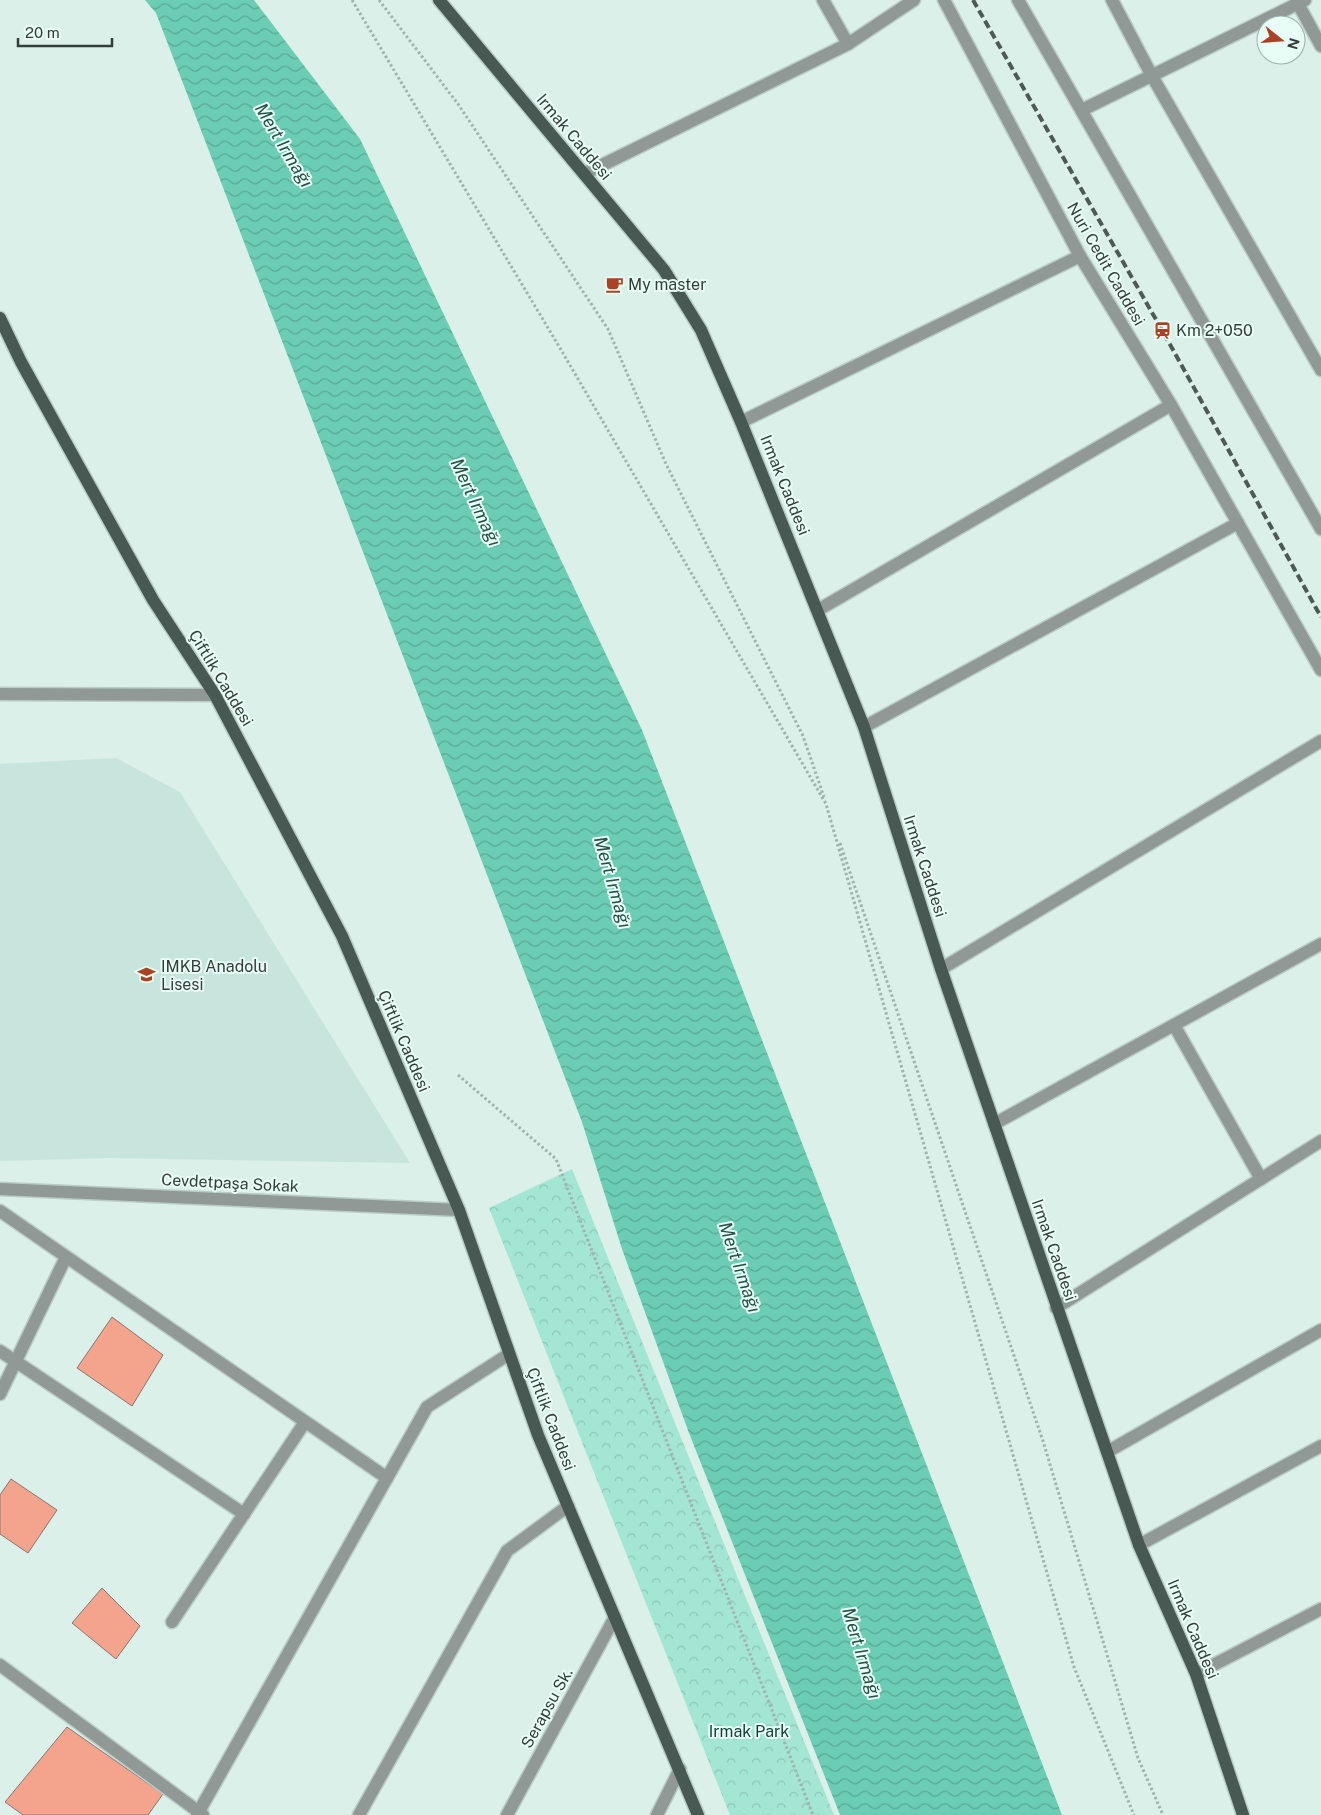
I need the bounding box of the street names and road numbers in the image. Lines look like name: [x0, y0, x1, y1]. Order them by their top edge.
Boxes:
street label: Irmak Caddesi: [533, 90, 615, 184]
street label: Nuri Cedit Caddesi: [1063, 199, 1149, 329]
street label: Irmak Caddesi: [756, 432, 814, 538]
street label: Çiftlik Caddesi: [185, 627, 257, 729]
street label: Irmak Caddesi: [900, 813, 950, 919]
street label: Çiftlik Caddesi: [374, 987, 434, 1095]
street label: Cevdetpaşa Sokak: [161, 1170, 299, 1196]
street label: Irmak Caddesi: [1028, 1197, 1080, 1303]
street label: Çiftlik Caddesi: [523, 1365, 579, 1473]
street label: Irmak Caddesi: [1164, 1576, 1222, 1682]
street label: Serapsu Sk.: [517, 1665, 577, 1751]

